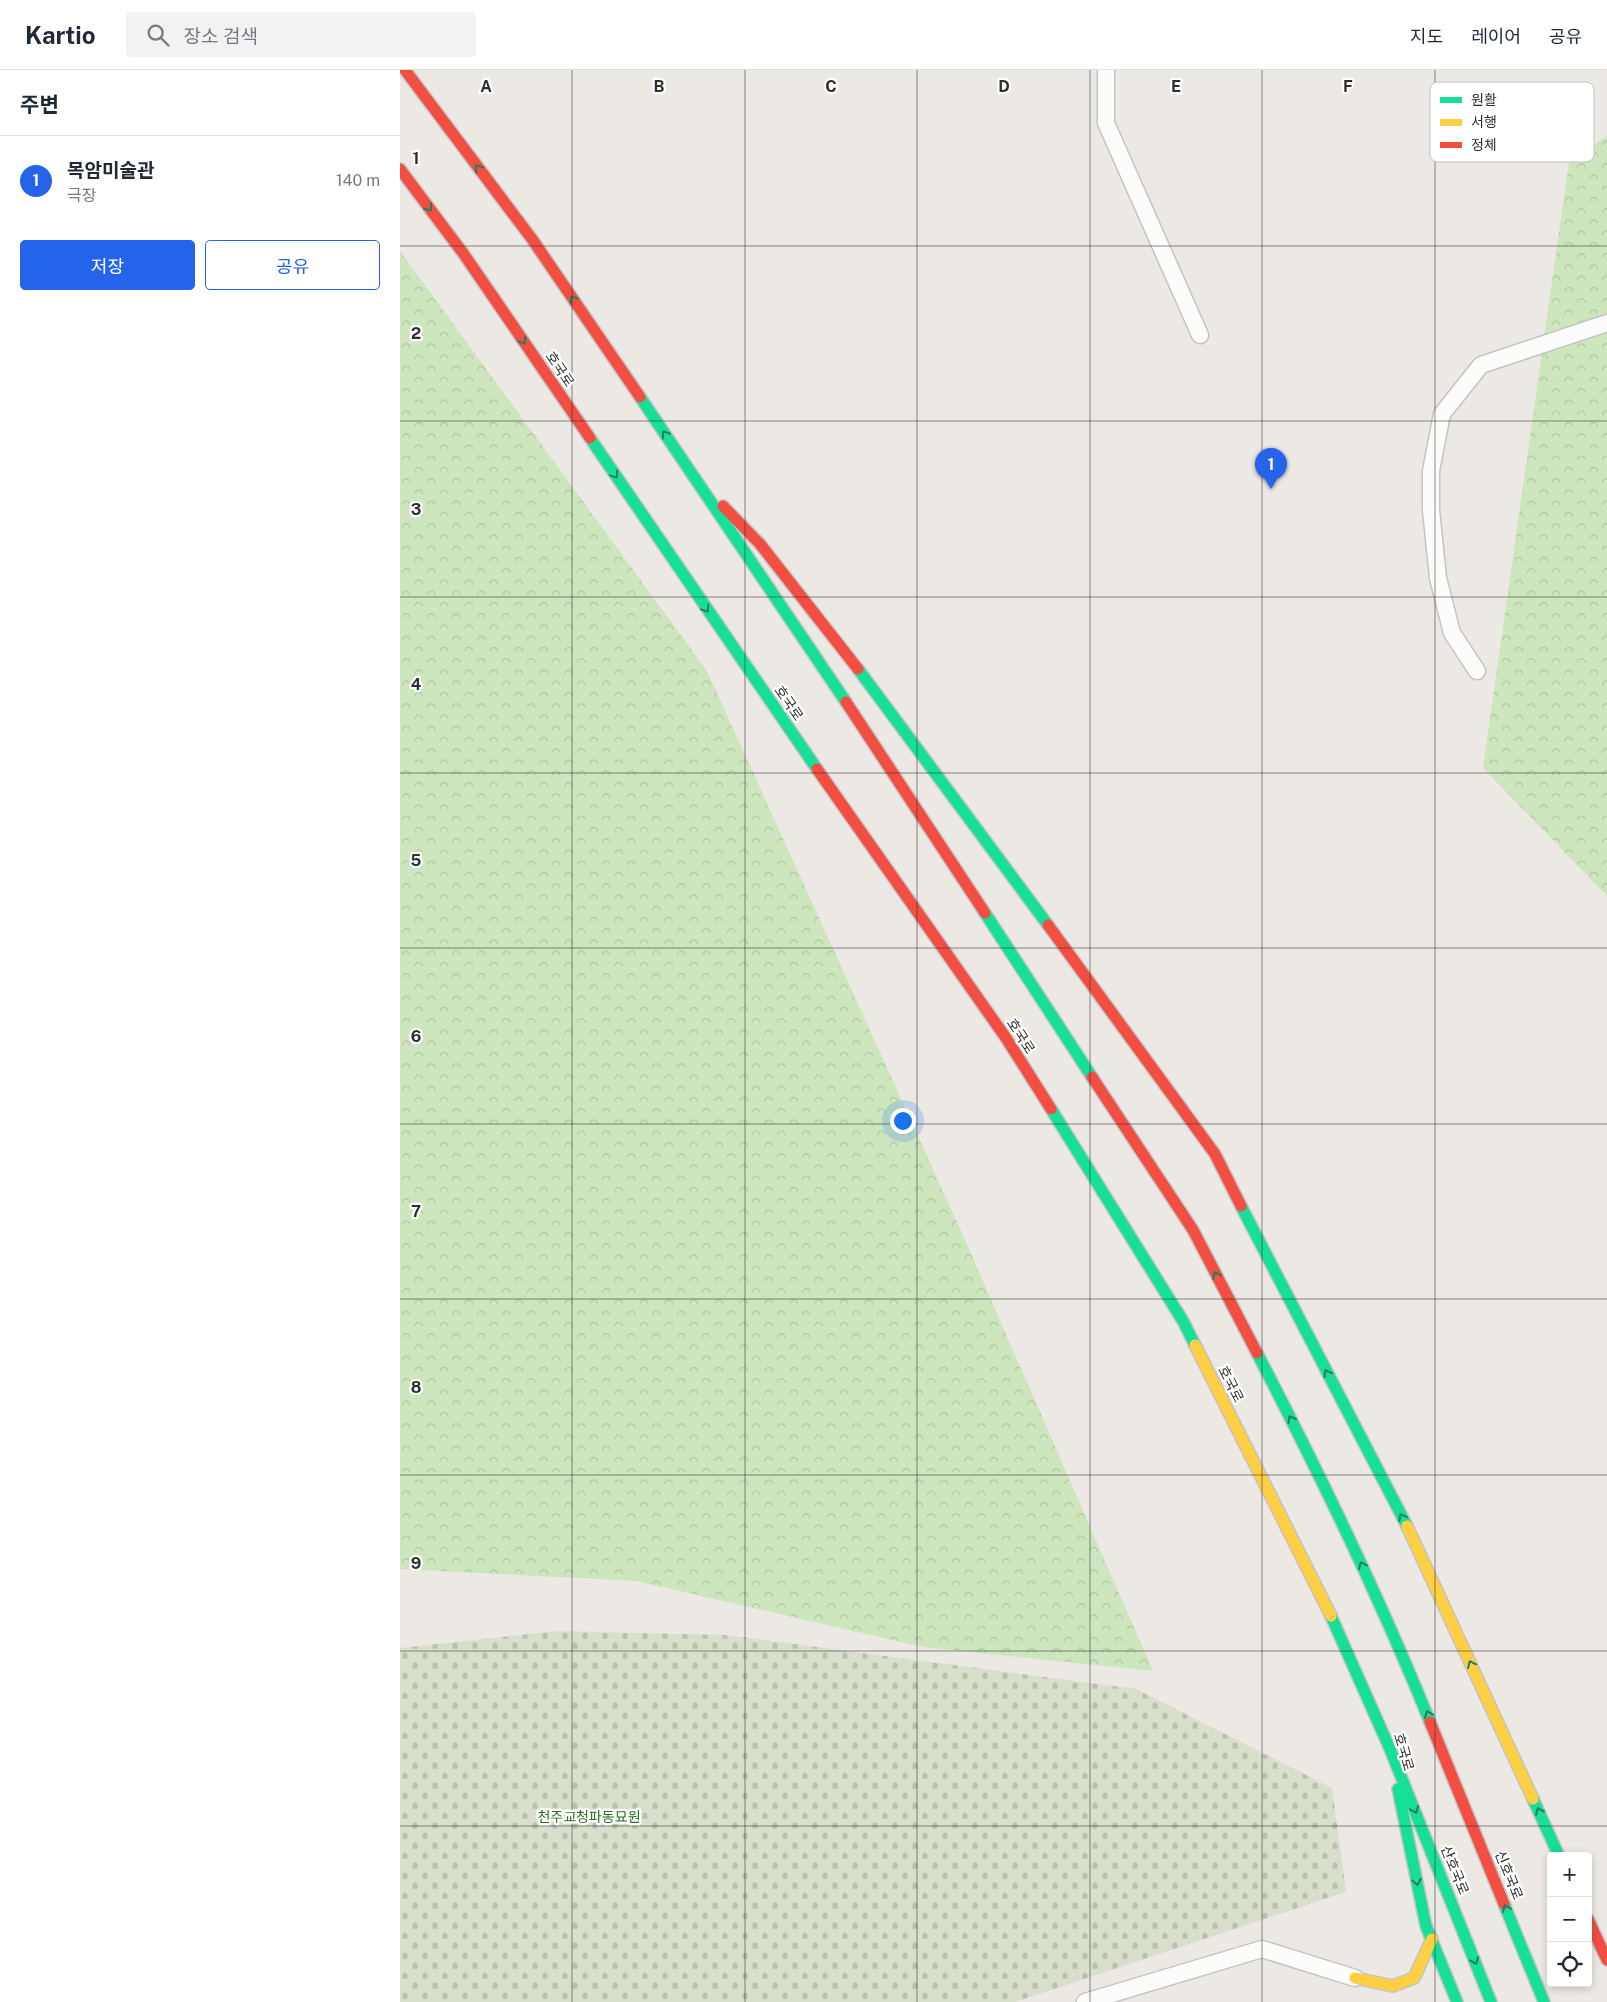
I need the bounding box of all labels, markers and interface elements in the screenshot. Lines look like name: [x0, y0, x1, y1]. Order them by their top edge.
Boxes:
search box: [126, 12, 476, 57]
text: Kartio: [25, 21, 96, 49]
icon: search: [144, 21, 172, 49]
text: 장소 검색: [184, 25, 258, 47]
text: 지도: [1410, 26, 1443, 47]
text: 레이어: [1471, 26, 1521, 47]
text: 공유: [1549, 26, 1582, 47]
text: A: [480, 77, 492, 96]
text: B: [654, 77, 665, 96]
text: C: [825, 77, 837, 96]
text: D: [998, 77, 1010, 96]
text: E: [1171, 77, 1181, 96]
text: F: [1343, 77, 1353, 96]
legend: [1430, 82, 1594, 162]
text: 주변: [20, 92, 59, 117]
text: 원활: [1471, 92, 1497, 108]
text: 서행: [1471, 114, 1497, 130]
text: 정체: [1471, 137, 1497, 153]
text: 1: [413, 149, 419, 168]
text: 목암미술관: [67, 159, 154, 181]
one-way arrow: [475, 164, 484, 174]
text: 1: [33, 171, 39, 190]
text: 140 m: [336, 171, 380, 190]
text: 극장: [67, 186, 96, 205]
one-way arrow: [423, 202, 432, 212]
button: 저장: [20, 240, 195, 290]
button: 공유: [205, 240, 380, 290]
one-way arrow: [570, 296, 579, 305]
text: 2: [411, 324, 421, 343]
one-way arrow: [517, 335, 526, 344]
street label: 호국로: [543, 349, 578, 390]
one-way arrow: [661, 430, 671, 439]
pin: 1: [1255, 448, 1287, 489]
one-way arrow: [609, 469, 618, 478]
text: 3: [411, 500, 421, 519]
one-way arrow: [700, 603, 710, 612]
text: 4: [411, 675, 422, 694]
street label: 호국로: [771, 683, 807, 724]
text: 5: [411, 851, 422, 870]
street label: 호국로: [1004, 1015, 1038, 1057]
text: 6: [411, 1027, 421, 1046]
your location: [890, 1108, 916, 1134]
text: 7: [411, 1202, 421, 1221]
one-way arrow: [1212, 1271, 1222, 1280]
street label: 호국로: [1215, 1363, 1247, 1405]
one-way arrow: [1323, 1369, 1333, 1378]
text: 8: [411, 1378, 422, 1397]
one-way arrow: [1287, 1415, 1297, 1424]
one-way arrow: [1398, 1513, 1408, 1522]
text: 9: [411, 1554, 421, 1573]
one-way arrow: [1357, 1561, 1368, 1570]
one-way arrow: [1467, 1660, 1478, 1669]
one-way arrow: [1423, 1710, 1434, 1719]
street label: 호국로: [1391, 1731, 1417, 1773]
one-way arrow: [1409, 1805, 1419, 1814]
one-way arrow: [1535, 1807, 1545, 1816]
park label: 천주교청파동묘원: [537, 1809, 641, 1825]
street label: 산호국로: [1438, 1843, 1472, 1897]
street label: 신호국로: [1492, 1848, 1526, 1902]
map controls: [1547, 1852, 1592, 1987]
button: +: [1547, 1852, 1592, 1897]
one-way arrow: [1411, 1878, 1422, 1887]
button: −: [1547, 1897, 1592, 1942]
one-way arrow: [1502, 1904, 1512, 1913]
button: locate: [1547, 1942, 1592, 1987]
one-way arrow: [1469, 1956, 1479, 1965]

